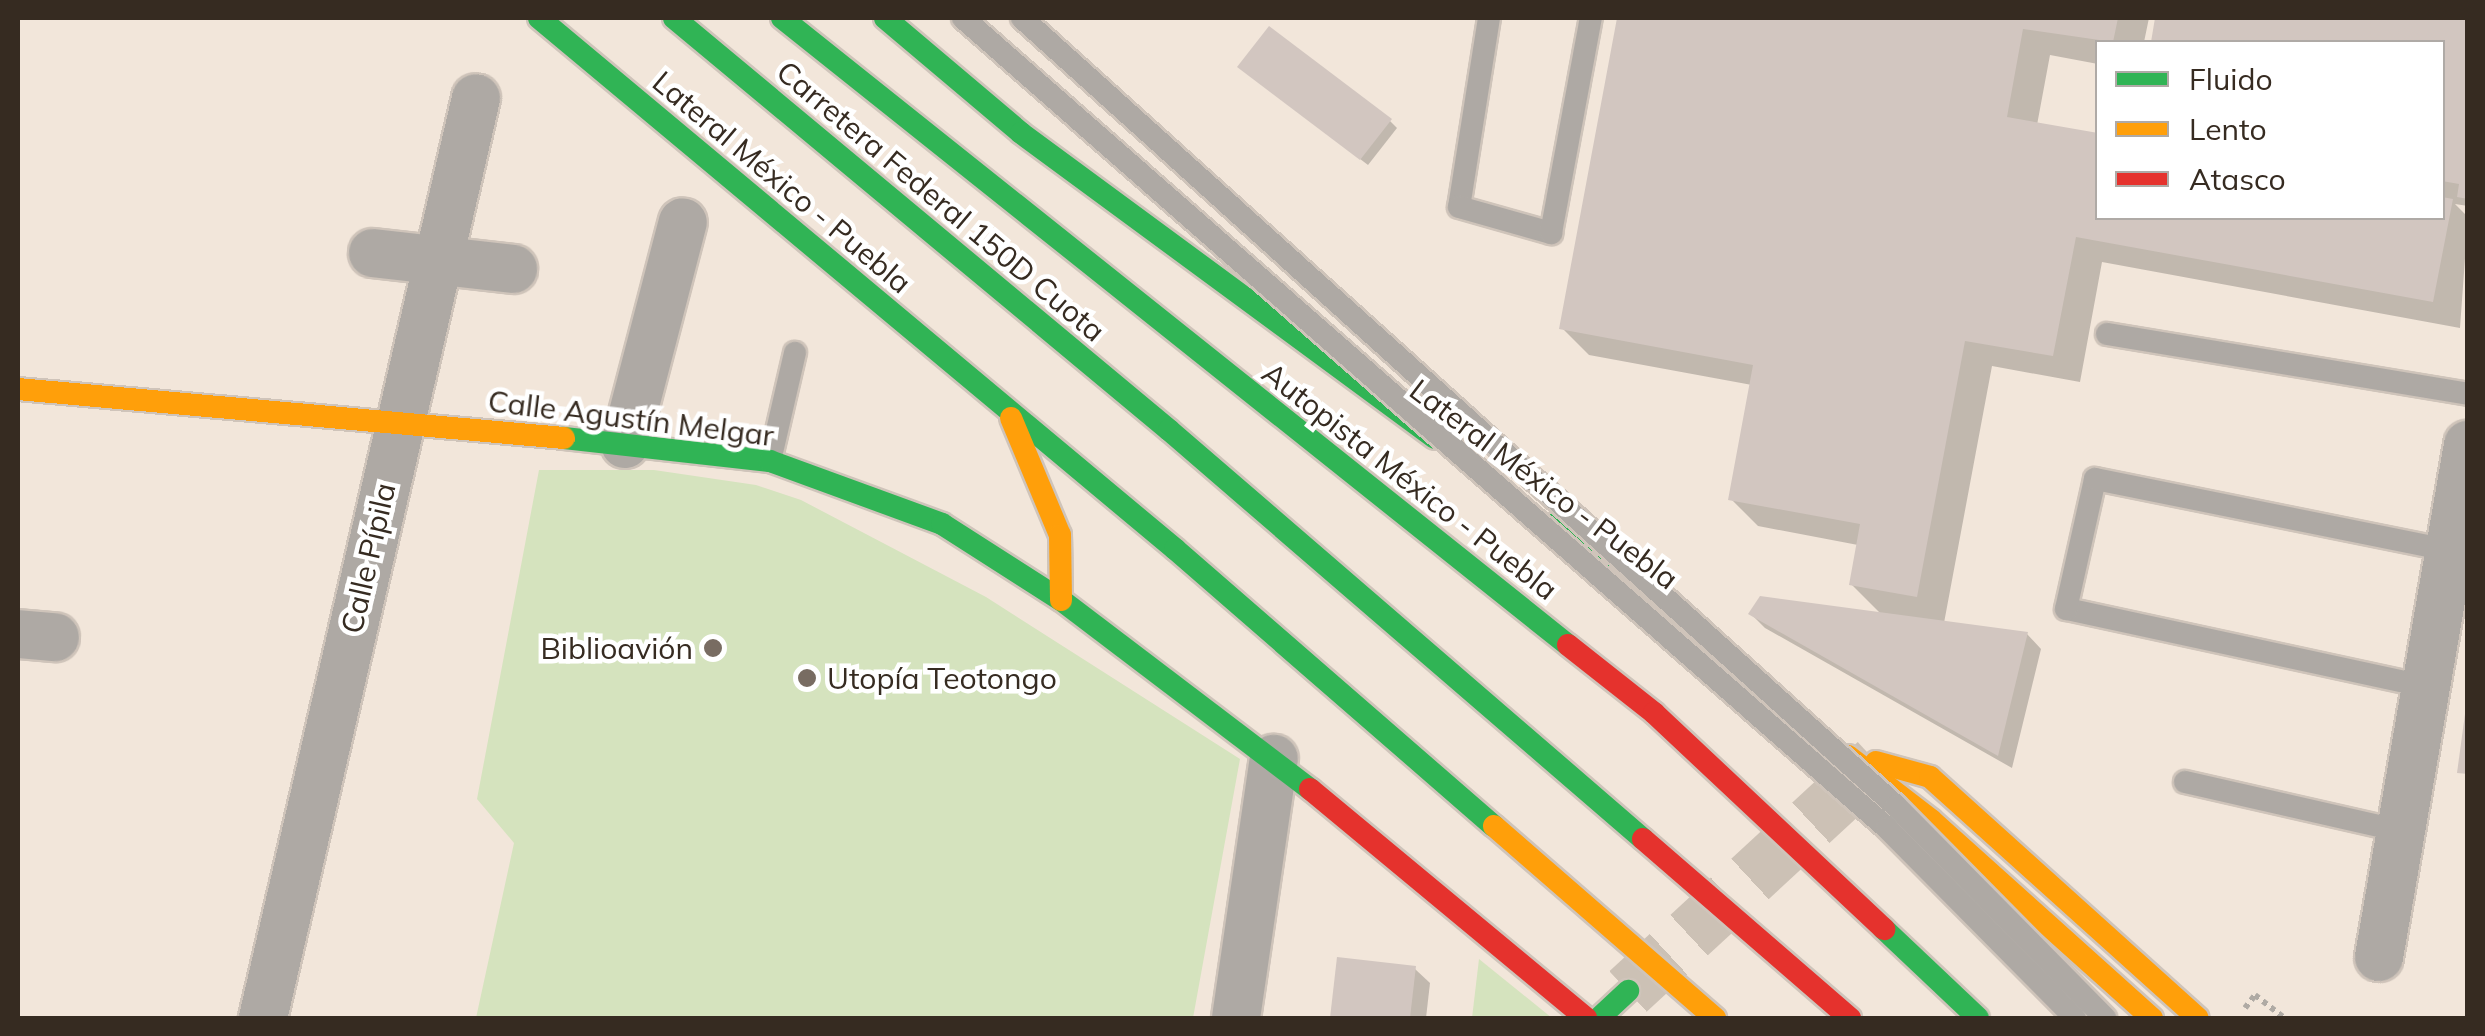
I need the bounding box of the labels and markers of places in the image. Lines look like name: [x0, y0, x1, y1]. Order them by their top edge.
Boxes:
place label: Biblioavión: [540, 630, 693, 666]
marker: Biblioavión: [702, 637, 724, 659]
place label: Utopía Teotongo: [827, 660, 1057, 696]
marker: Utopía Teotongo: [796, 667, 818, 689]

